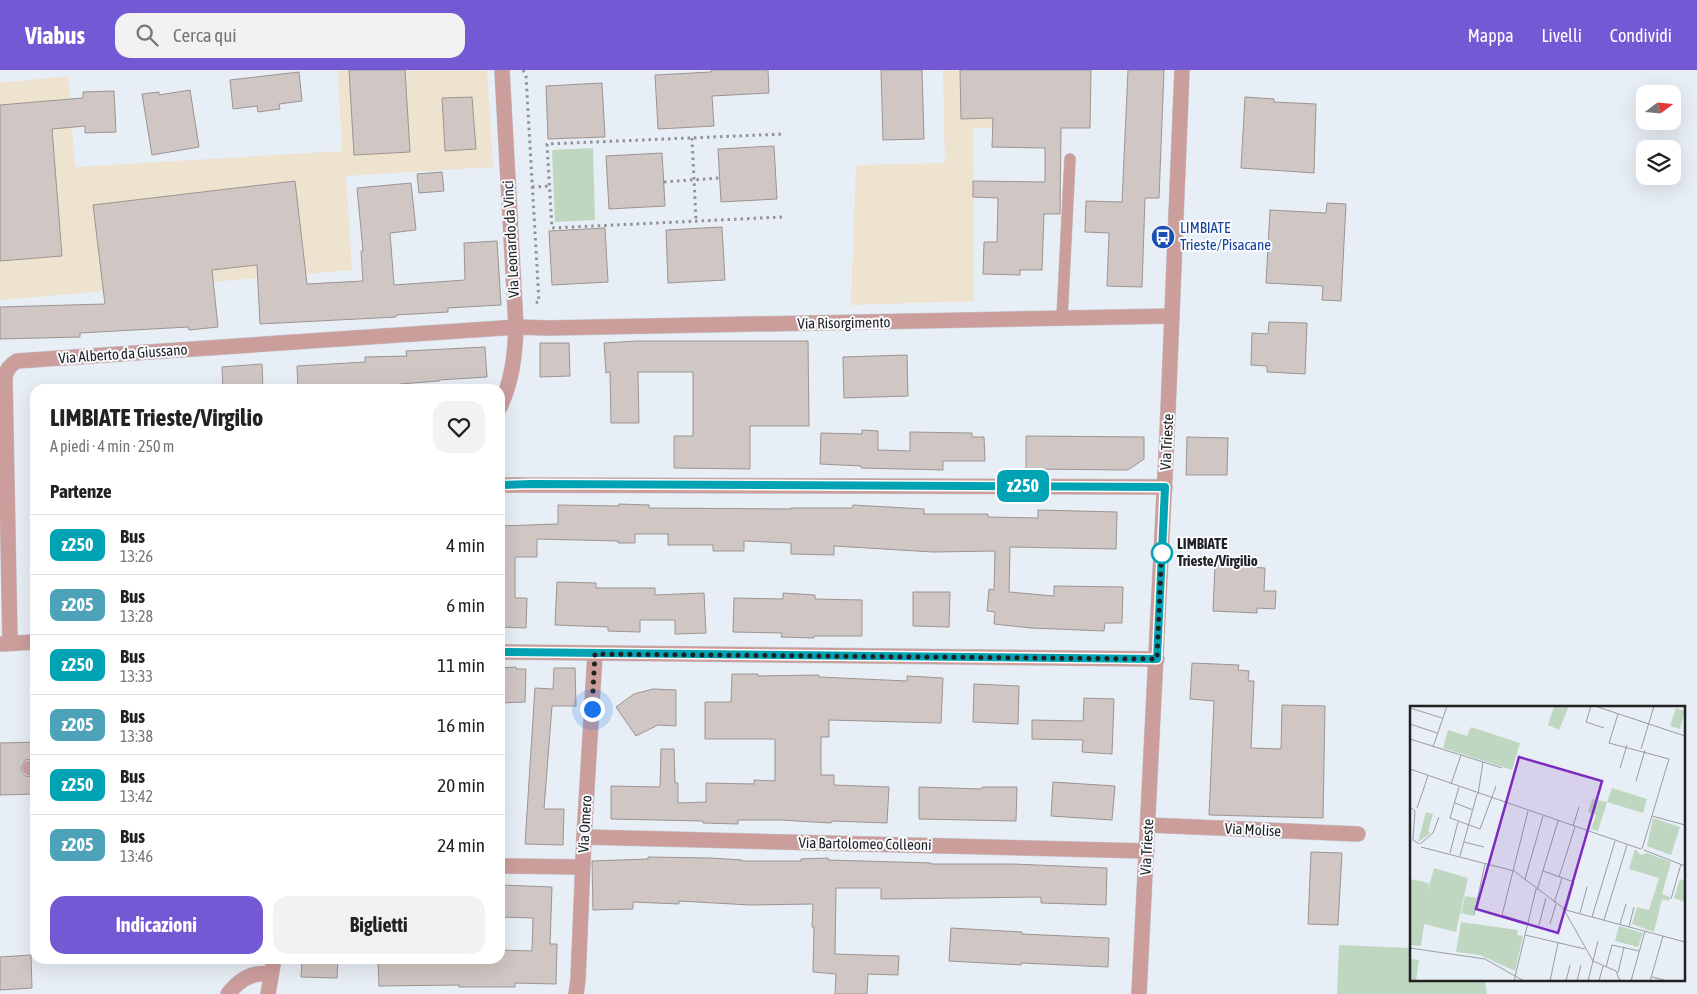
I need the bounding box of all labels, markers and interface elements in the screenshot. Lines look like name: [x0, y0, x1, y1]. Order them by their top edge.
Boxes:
search box: [115, 13, 465, 58]
icon: search: [133, 21, 161, 49]
text: Viabus: [25, 22, 85, 49]
text: Cerca qui: [173, 24, 237, 46]
text: Mappa: [1468, 25, 1514, 46]
text: Livelli: [1542, 25, 1582, 46]
text: Condividi: [1610, 25, 1672, 46]
north arrow: [1636, 85, 1681, 130]
map controls: [1636, 85, 1681, 185]
button: layers: [1636, 140, 1681, 185]
street label: Via Leonardo da Vinci: [499, 180, 522, 298]
place label: LIMBIATE Trieste/Pisacane: [1180, 219, 1271, 253]
bus stop icon: LIMBIATE Trieste/Pisacane: [1150, 224, 1176, 250]
street label: Via Risorgimento: [797, 313, 891, 332]
street label: Via Alberto da Giussano: [58, 341, 188, 366]
button: heart: [433, 401, 485, 453]
text: LIMBIATE Trieste/Virgilio: [50, 404, 263, 431]
street label: Via Trieste: [1157, 413, 1176, 471]
text: A piedi · 4 min · 250 m: [50, 437, 174, 455]
line badge: z250: [988, 470, 1058, 502]
text: z250: [1007, 475, 1039, 496]
text: Partenze: [50, 480, 112, 502]
text: Bus: [120, 525, 145, 547]
text: z250: [62, 534, 93, 555]
text: 4 min: [446, 534, 485, 556]
place label: LIMBIATE Trieste/Virgilio: [1177, 535, 1258, 569]
marker: LIMBIATE Trieste/Virgilio: [1151, 542, 1173, 564]
text: 13:26: [120, 547, 153, 565]
text: Bus: [120, 585, 145, 607]
text: z205: [62, 594, 93, 615]
text: 6 min: [446, 594, 485, 616]
text: 13:28: [120, 607, 153, 625]
text: Bus: [120, 645, 145, 667]
text: z250: [62, 654, 93, 675]
text: 11 min: [437, 654, 485, 676]
text: 13:33: [120, 667, 153, 685]
your location: [580, 697, 605, 722]
text: Bus: [120, 705, 145, 727]
inset map: [1410, 706, 1684, 982]
text: z205: [62, 714, 93, 735]
text: 16 min: [437, 714, 485, 736]
text: 13:38: [120, 727, 153, 745]
text: Bus: [120, 765, 145, 787]
text: z250: [62, 774, 93, 795]
text: 20 min: [437, 774, 485, 796]
text: 13:42: [120, 787, 153, 805]
street label: Via Omero: [575, 795, 594, 853]
street label: Via Trieste: [1137, 818, 1156, 876]
street label: Via Molise: [1224, 820, 1282, 839]
text: Bus: [120, 825, 145, 847]
text: z205: [62, 834, 93, 855]
text: 24 min: [437, 834, 485, 856]
street label: Via Bartolomeo Colleoni: [798, 834, 932, 853]
text: 13:46: [120, 847, 153, 865]
button: Indicazioni: [50, 896, 263, 954]
button: Biglietti: [273, 896, 485, 954]

